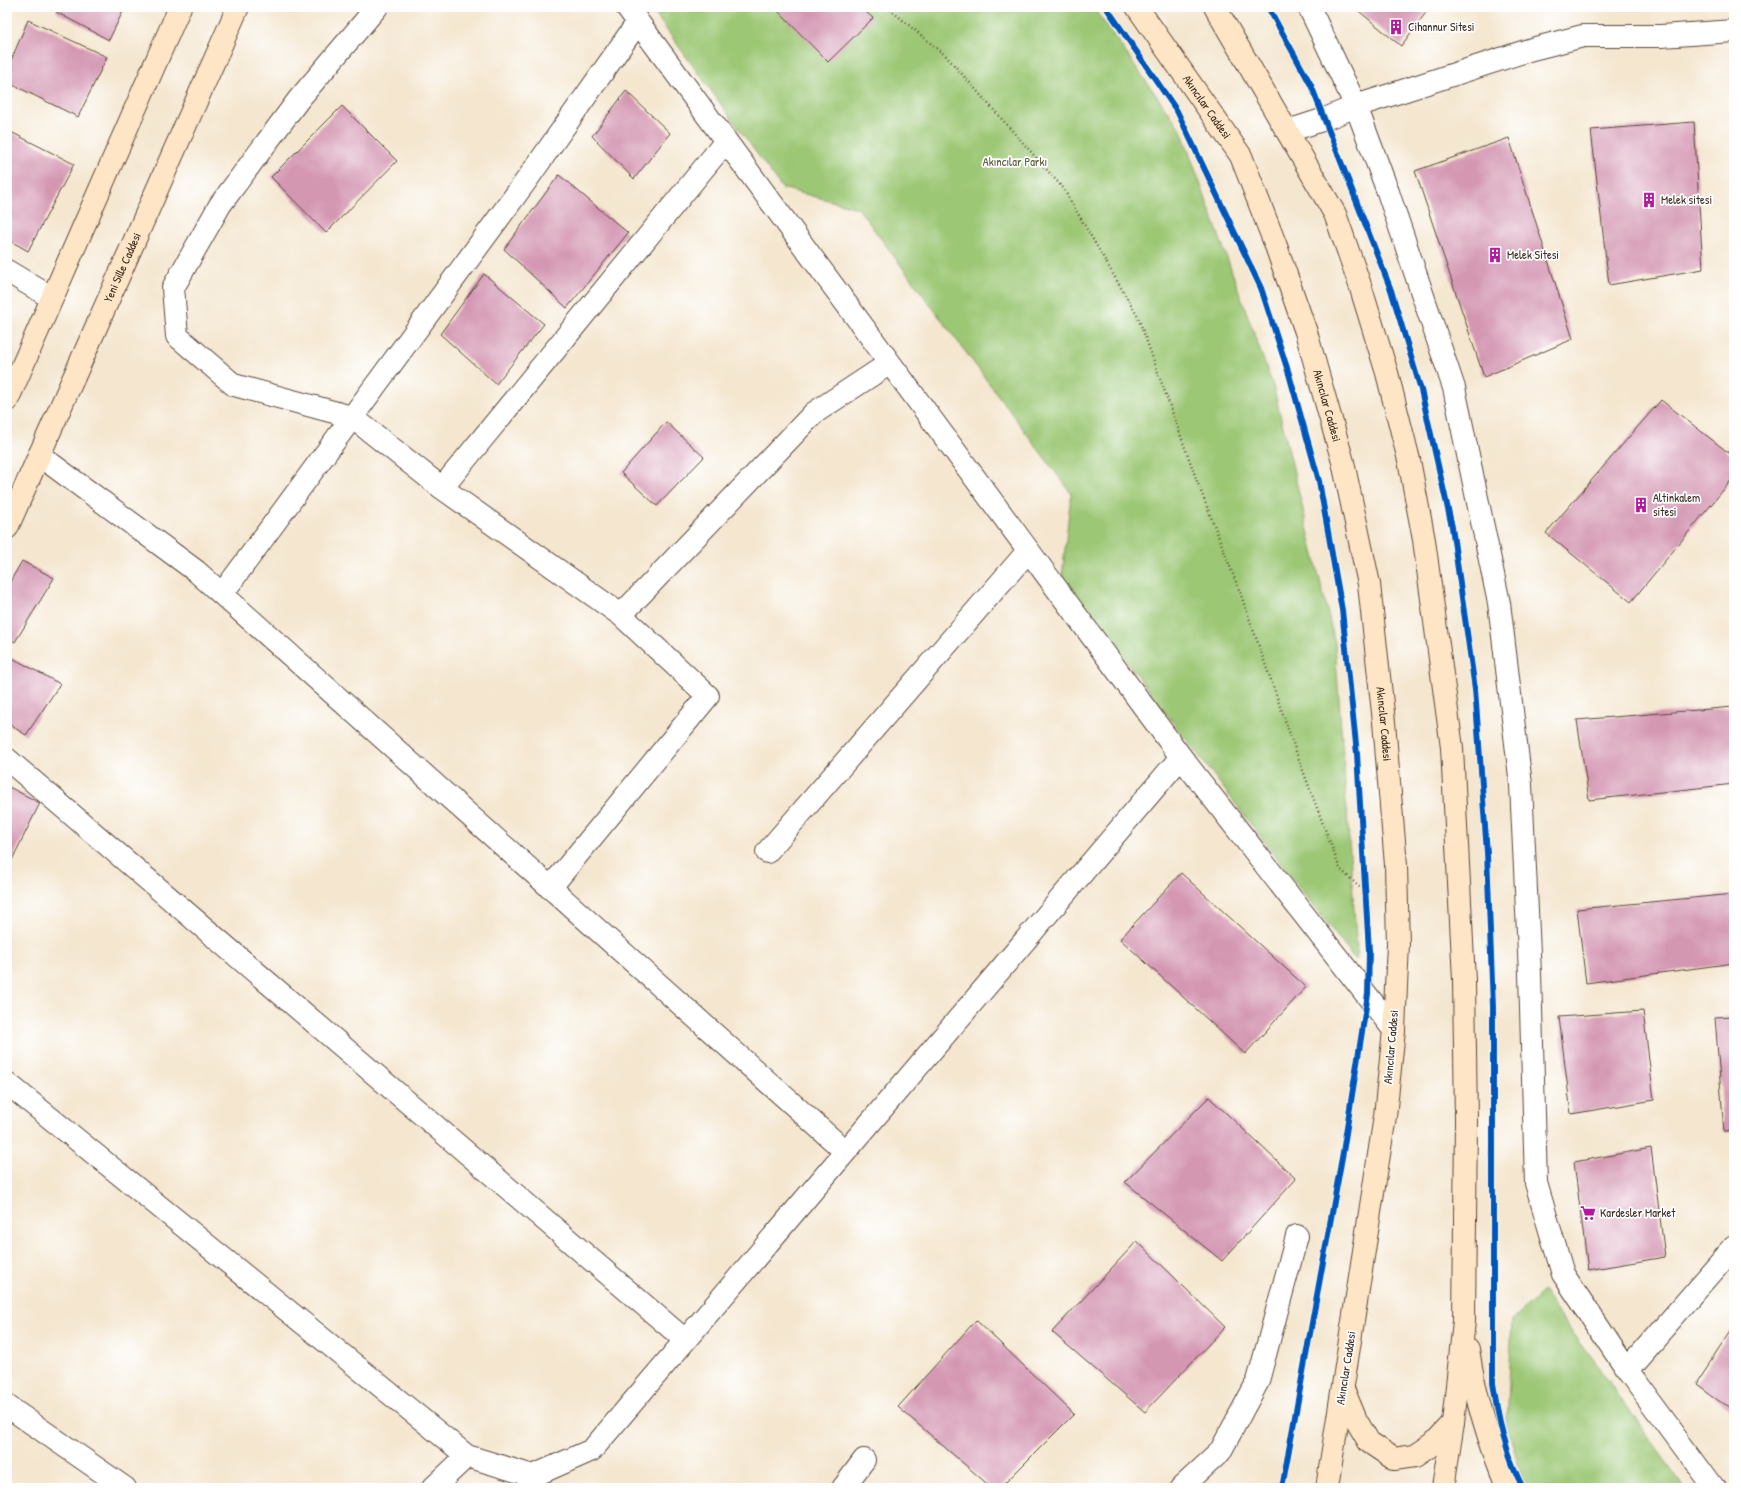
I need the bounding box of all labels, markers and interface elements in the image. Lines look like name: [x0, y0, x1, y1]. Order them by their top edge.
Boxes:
building icon: Cihannur Sitesi: [1387, 18, 1405, 36]
place label: Cihannur Sitesi: [1408, 18, 1474, 35]
street label: Akıncılar Caddesi: [1179, 71, 1236, 142]
park label: Akıncılar Parkı: [983, 153, 1047, 170]
building icon: Melek sitesi: [1640, 191, 1658, 209]
place label: Melek sitesi: [1661, 191, 1712, 208]
street label: Yeni Sille Caddesi: [99, 230, 145, 305]
building icon: Melek Sitesi: [1486, 246, 1504, 264]
place label: Melek Sitesi: [1507, 246, 1559, 263]
street label: Akıncılar Caddesi: [1309, 367, 1346, 444]
place label: Altinkalem sitesi: [1653, 489, 1700, 520]
building icon: Altinkalem sitesi: [1632, 496, 1650, 514]
street label: Akıncılar Caddesi: [1372, 686, 1396, 762]
street label: Akıncılar Caddesi: [1379, 1009, 1402, 1085]
supermarket icon: Kardesler Market: [1579, 1204, 1597, 1222]
place label: Kardesler Market: [1600, 1204, 1676, 1221]
street label: Akıncılar Caddesi: [1331, 1330, 1360, 1406]

